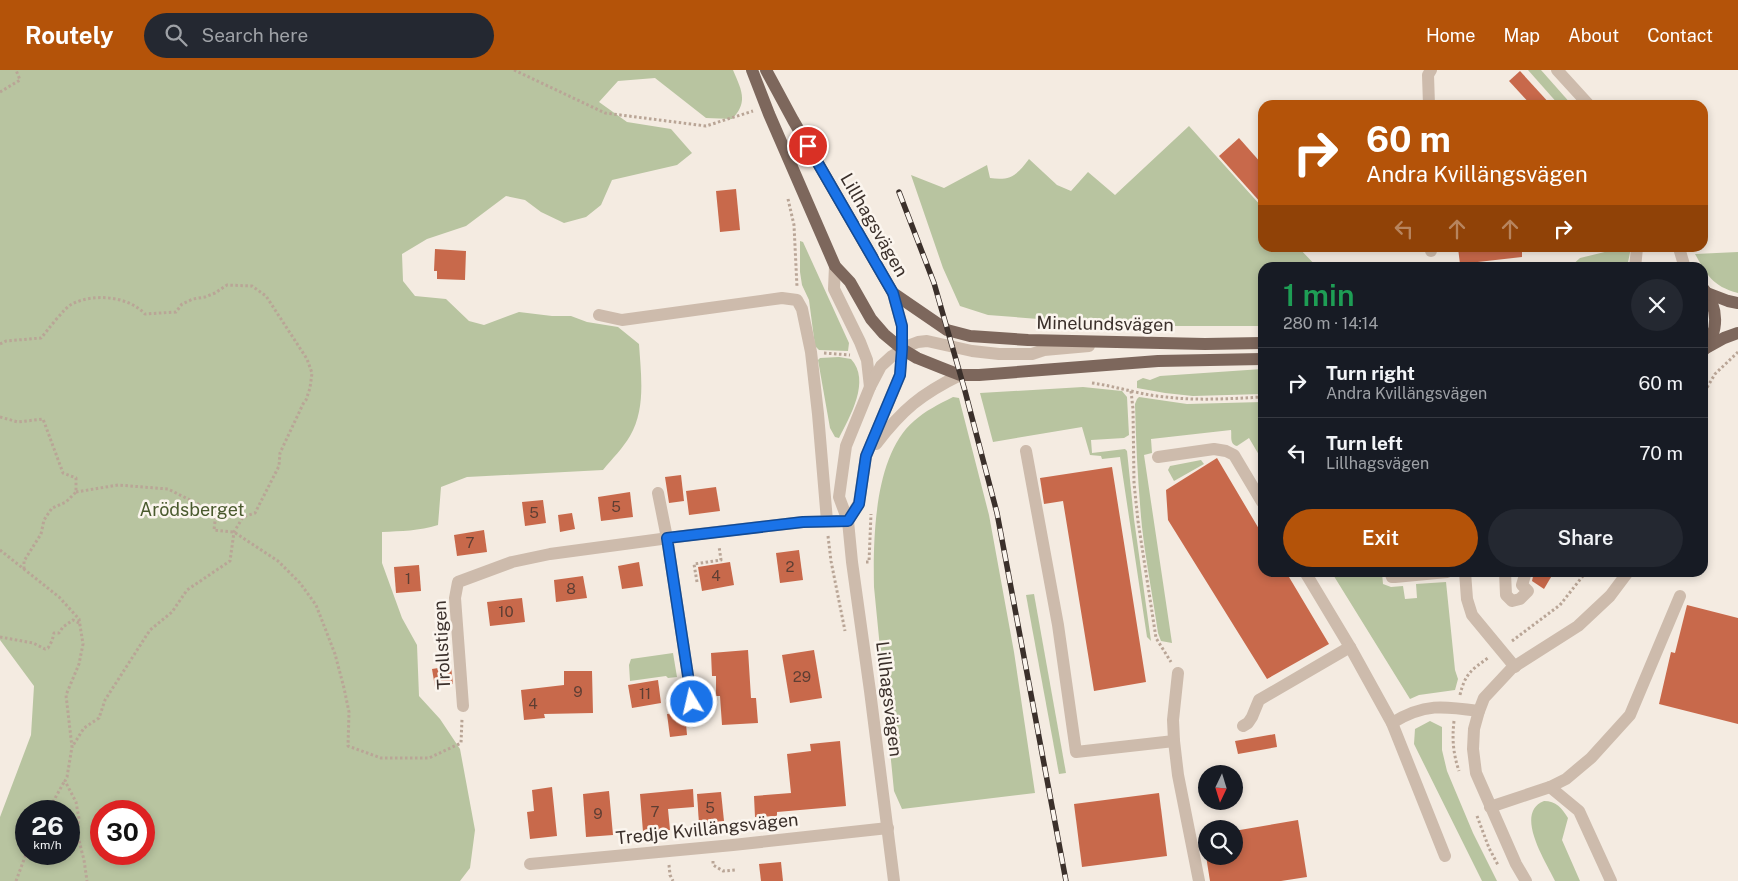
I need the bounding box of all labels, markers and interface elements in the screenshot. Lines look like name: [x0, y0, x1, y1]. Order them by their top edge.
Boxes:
search box: [144, 13, 494, 58]
text: Routely: [25, 21, 114, 49]
icon: search: [162, 21, 190, 49]
text: Search here: [202, 24, 308, 46]
text: Home: [1426, 25, 1476, 46]
text: Map: [1504, 25, 1540, 46]
text: About: [1568, 25, 1619, 46]
text: Contact: [1647, 25, 1713, 46]
text: 60 m: [1366, 119, 1451, 160]
icon: right: [1283, 120, 1348, 185]
pin: [787, 125, 829, 167]
icon: arrive: [794, 132, 822, 160]
text: Andra Kvillängsvägen: [1366, 161, 1588, 187]
street label: Lillhagsvägen: [836, 169, 913, 280]
icon: left: [1390, 215, 1418, 243]
icon: ahead: [1443, 215, 1471, 243]
icon: ahead: [1496, 215, 1524, 243]
icon: right: [1549, 215, 1577, 243]
text: 1 min: [1283, 277, 1354, 313]
button: close: [1631, 279, 1683, 331]
street label: Minelundsvägen: [1036, 312, 1174, 335]
text: 280 m · 14:14: [1283, 314, 1378, 333]
text: Turn right: [1326, 362, 1415, 384]
icon: right: [1283, 369, 1311, 397]
text: 60 m: [1639, 372, 1683, 394]
text: Andra Kvillängsvägen: [1326, 384, 1487, 403]
text: Turn left: [1326, 432, 1403, 454]
icon: left: [1283, 439, 1311, 467]
text: 70 m: [1639, 442, 1683, 464]
text: Lillhagsvägen: [1326, 454, 1429, 473]
house number: 5: [611, 498, 621, 515]
park label: Arödsberget: [139, 499, 245, 520]
house number: 5: [529, 504, 539, 521]
button: Exit: [1283, 509, 1478, 567]
button: Share: [1488, 509, 1683, 567]
house number: 7: [465, 534, 475, 551]
house number: 2: [786, 558, 795, 575]
house number: 4: [711, 567, 721, 584]
house number: 1: [405, 570, 411, 587]
house number: 8: [566, 580, 576, 597]
street label: Trollstigen: [429, 600, 454, 690]
house number: 10: [498, 603, 514, 620]
street label: Lillhagsvägen: [872, 640, 907, 758]
house number: 29: [793, 668, 811, 685]
position arrow: [665, 675, 717, 727]
house number: 9: [573, 683, 583, 700]
house number: 11: [639, 685, 651, 702]
house number: 4: [528, 695, 538, 712]
north arrow: [1198, 765, 1242, 810]
map controls: [1198, 765, 1243, 865]
house number: 5: [705, 799, 715, 816]
speed limit sign: 30: [90, 800, 155, 865]
house number: 7: [650, 803, 660, 820]
house number: 9: [593, 805, 603, 822]
street label: Tredje Kvillängsvägen: [615, 808, 799, 849]
text: 26: [31, 811, 64, 841]
button: search: [1198, 820, 1243, 865]
text: km/h: [33, 838, 62, 852]

